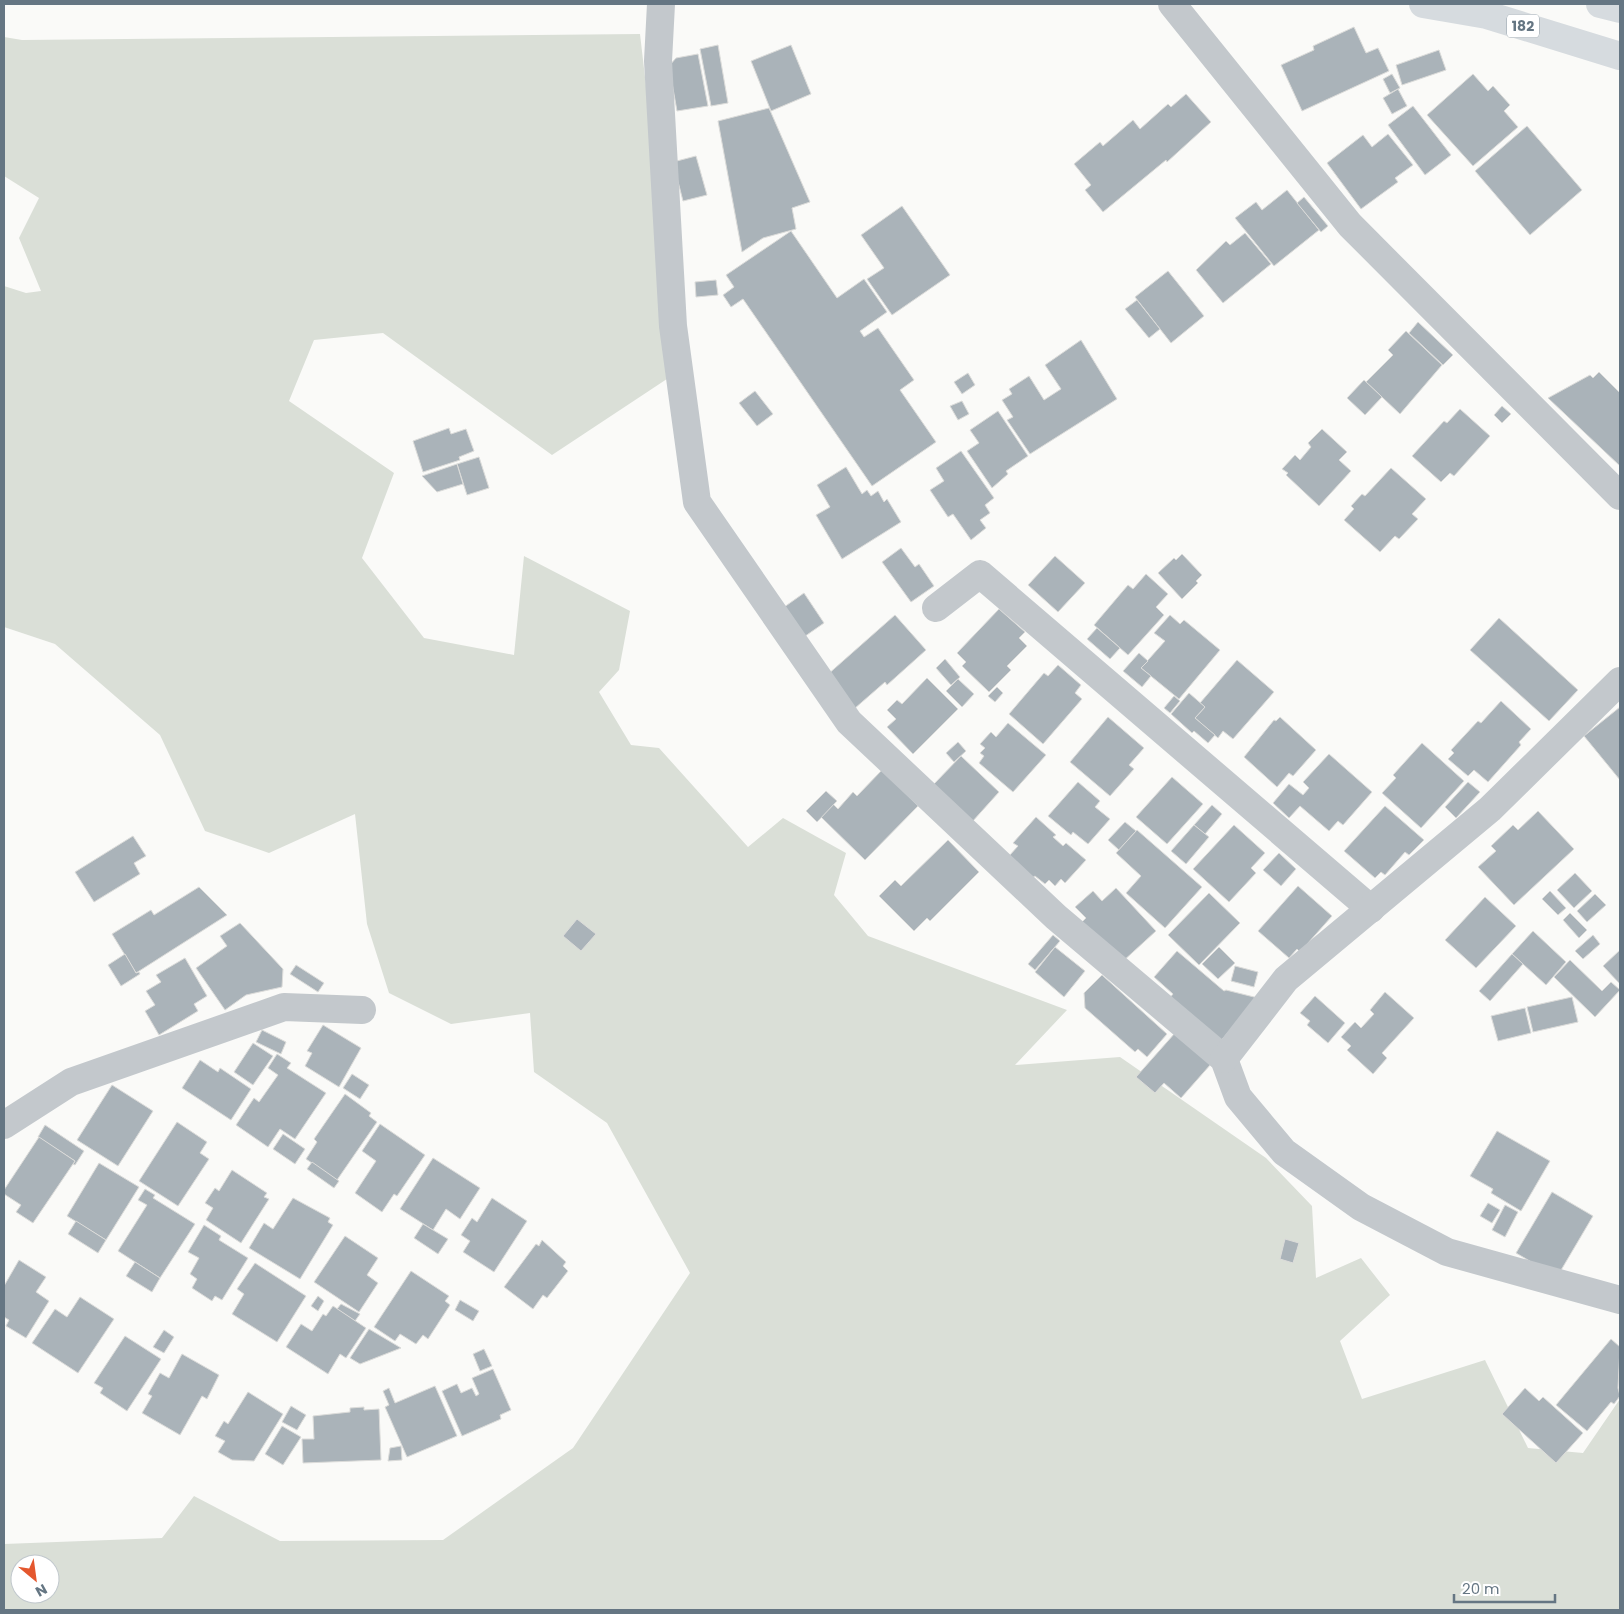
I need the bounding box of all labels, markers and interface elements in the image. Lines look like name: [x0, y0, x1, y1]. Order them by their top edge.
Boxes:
road number: 182: [1507, 15, 1539, 38]
north arrow: [10, 1554, 60, 1604]
scale bar: [1454, 1572, 1555, 1604]
text: 20 m: [1462, 1578, 1500, 1599]
text: N: [32, 1579, 51, 1602]

